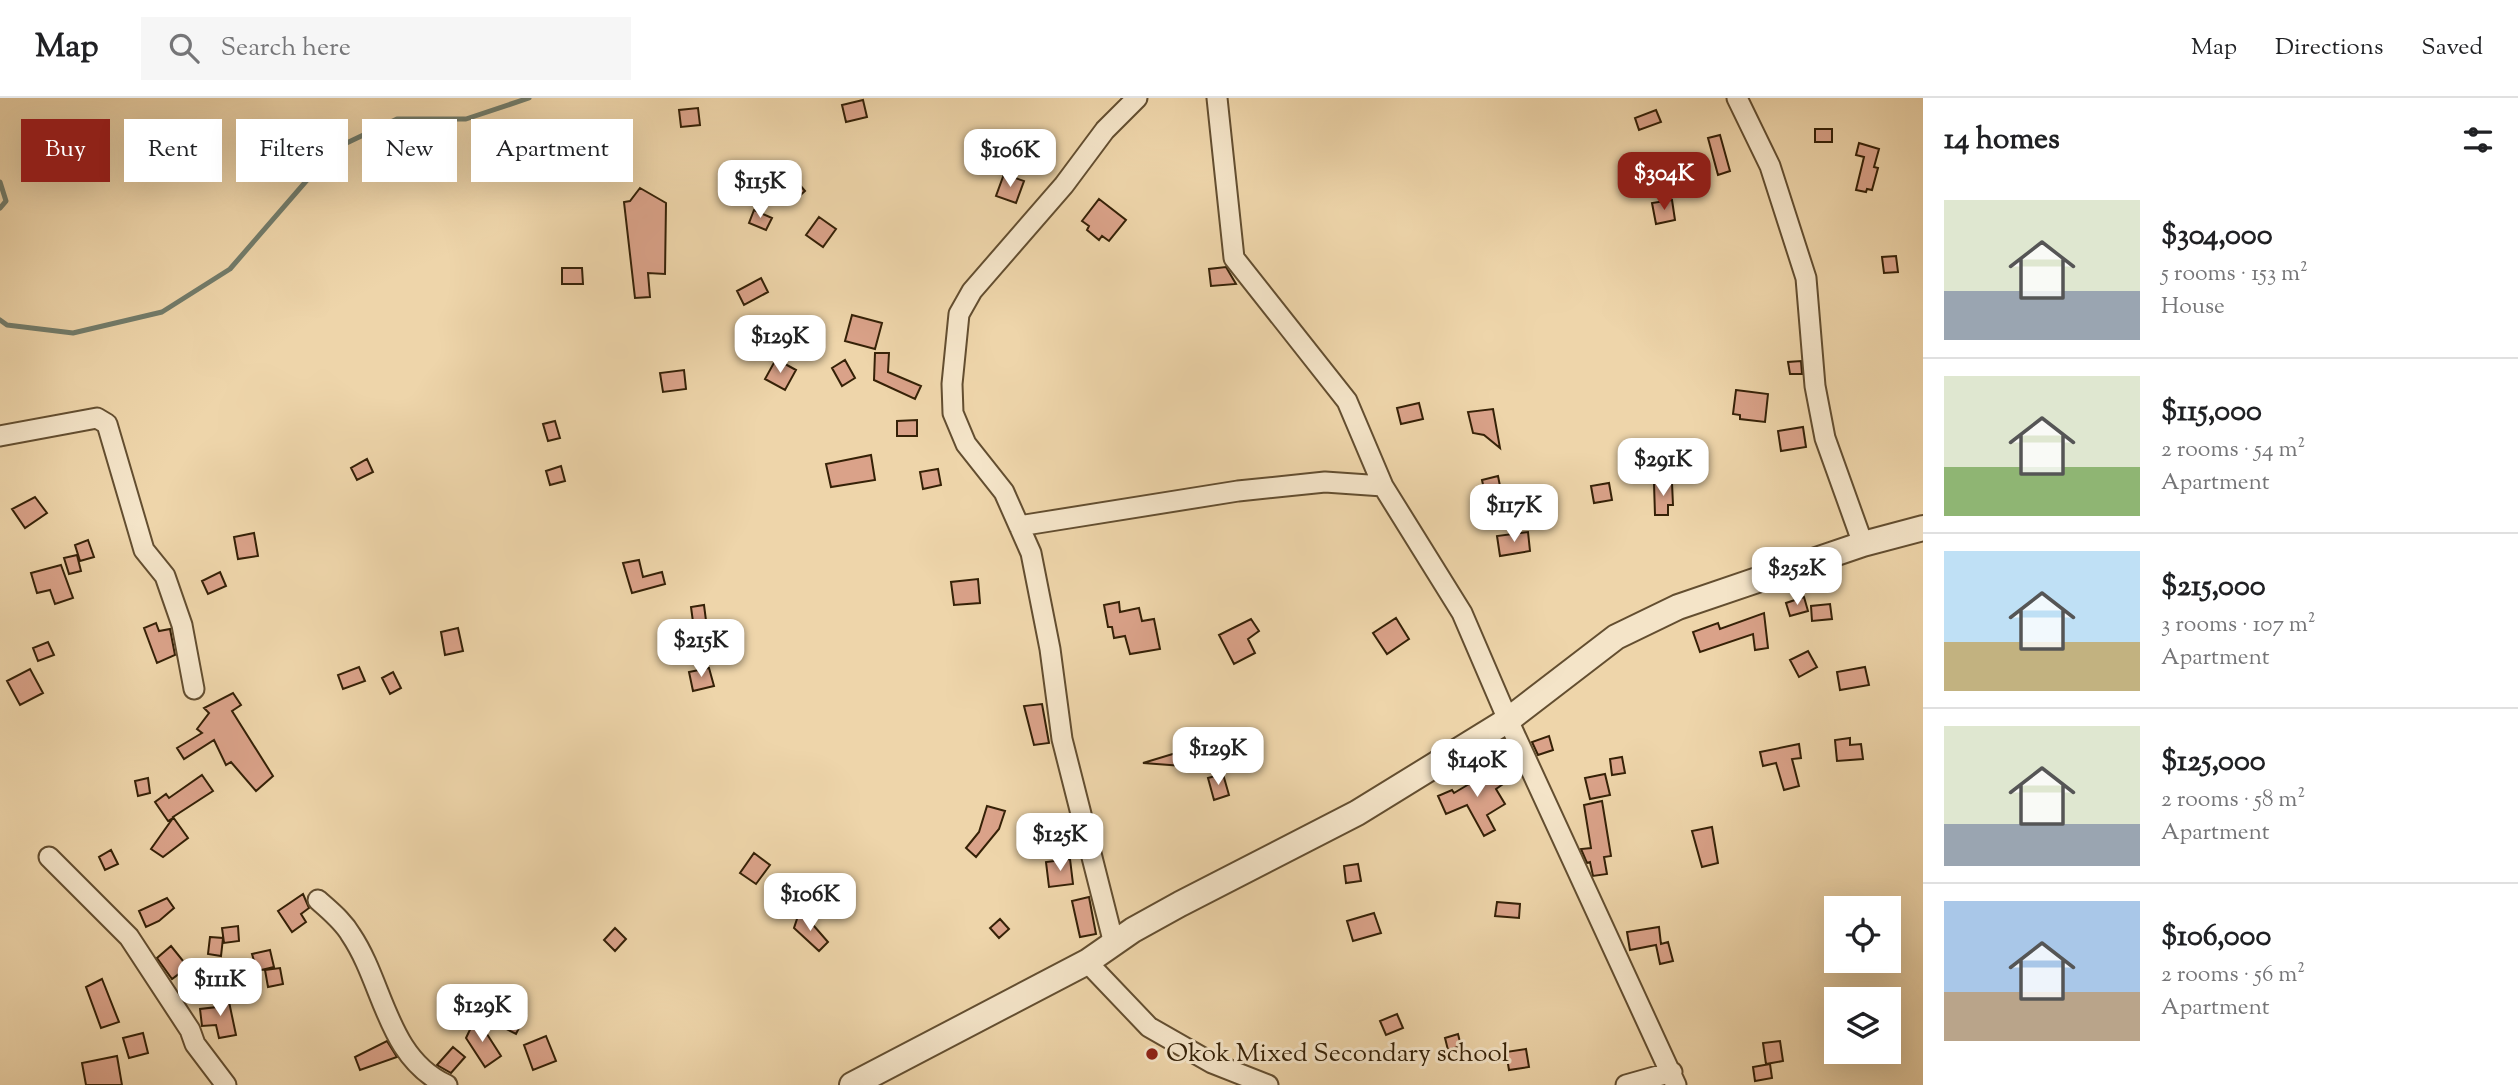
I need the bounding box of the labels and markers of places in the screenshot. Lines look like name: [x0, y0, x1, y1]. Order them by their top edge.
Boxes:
pin: $106K: [961, 130, 1059, 189]
pin: $304K: [1615, 152, 1713, 212]
pin: $115K: [711, 160, 809, 220]
pin: $129K: [731, 316, 829, 375]
pin: $291K: [1614, 438, 1712, 498]
pin: $117K: [1465, 484, 1563, 544]
pin: $252K: [1748, 547, 1846, 607]
pin: $215K: [652, 620, 750, 679]
pin: $129K: [1169, 728, 1267, 787]
pin: $140K: [1428, 740, 1526, 799]
pin: $125K: [1011, 814, 1109, 873]
pin: $106K: [761, 874, 859, 933]
pin: $111K: [171, 958, 269, 1018]
pin: $129K: [433, 984, 531, 1044]
place label: Okok Mixed Secondary school: [1166, 1036, 1509, 1073]
marker: Okok Mixed Secondary school: [1144, 1046, 1160, 1062]

